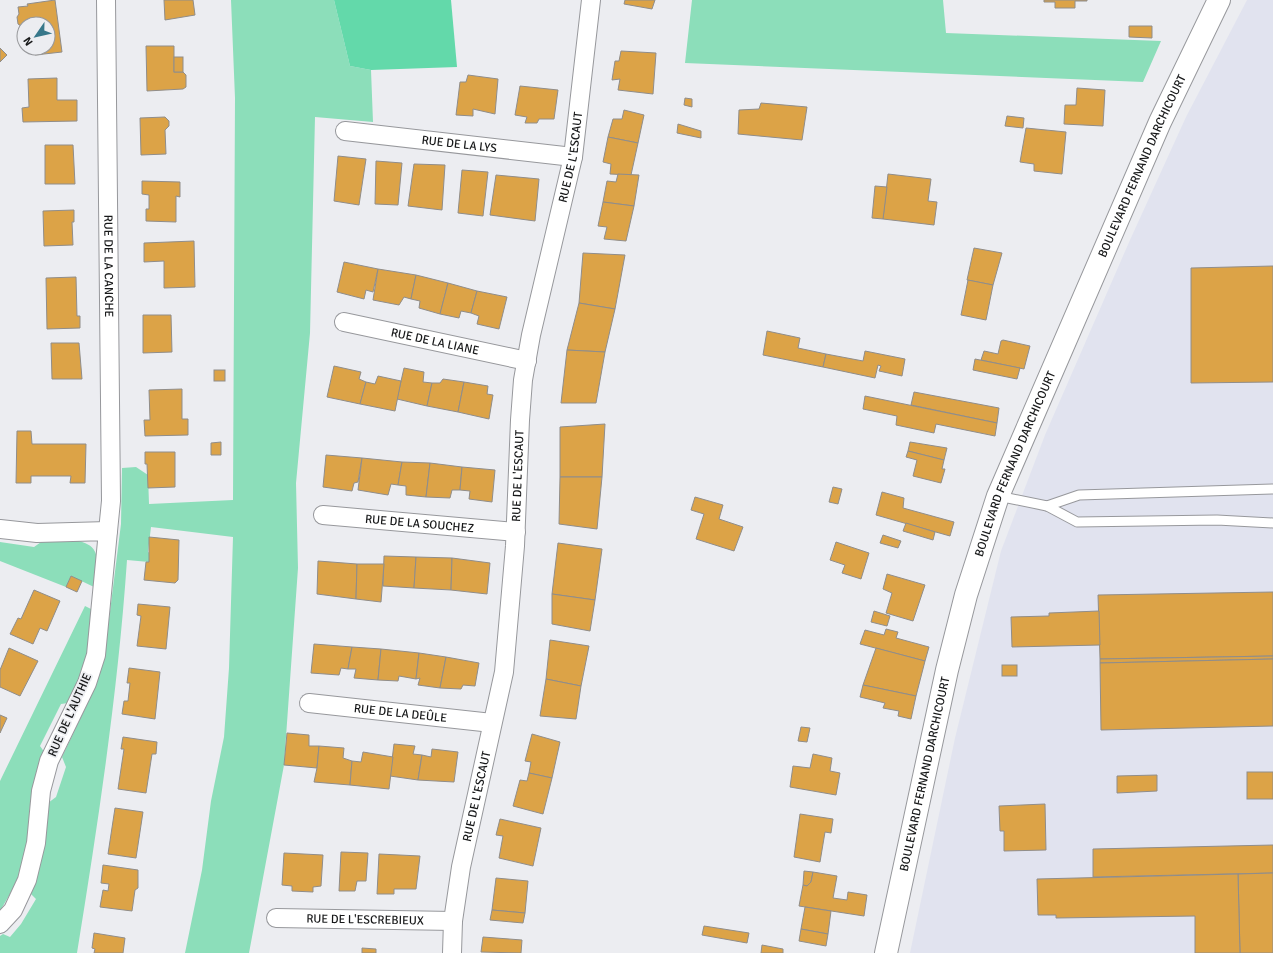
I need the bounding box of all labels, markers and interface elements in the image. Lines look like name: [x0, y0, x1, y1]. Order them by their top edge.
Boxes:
north arrow: [16, 16, 56, 56]
text: N: [21, 35, 36, 48]
street label: BOULEVARD FERNAND DARCHICOURT: [1095, 72, 1189, 260]
street label: RUE DE L'ESCAUT: [555, 111, 586, 204]
street label: RUE DE LA LYS: [421, 132, 498, 156]
street label: RUE DE LA CANCHE: [101, 215, 117, 318]
street label: RUE DE LA LIANE: [389, 325, 481, 358]
street label: BOULEVARD FERNAND DARCHICOURT: [971, 369, 1059, 558]
street label: RUE DE L'ESCAUT: [508, 429, 527, 522]
street label: RUE DE LA SOUCHEZ: [365, 511, 475, 536]
street label: RUE DE L'AUTHIE: [45, 671, 95, 759]
street label: BOULEVARD FERNAND DARCHICOURT: [896, 675, 953, 873]
street label: RUE DE LA DEÛLE: [353, 700, 448, 726]
street label: RUE DE L'ESCAUT: [459, 750, 494, 843]
street label: RUE DE L'ESCREBIEUX: [306, 911, 424, 928]

